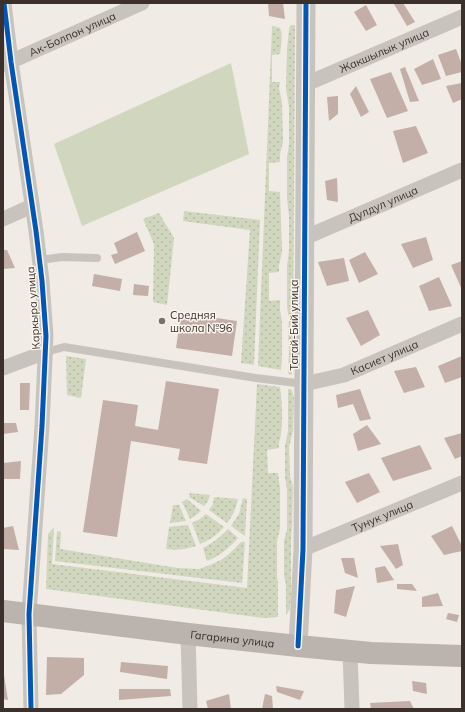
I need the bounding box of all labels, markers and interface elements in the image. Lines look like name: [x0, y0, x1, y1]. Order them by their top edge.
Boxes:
street label: Ак-Болпон улица: [27, 9, 118, 59]
street label: Жакшылык улица: [337, 25, 431, 76]
street label: Дулдул улица: [346, 183, 420, 225]
street label: Каркыра улица: [23, 266, 43, 350]
street label: Тагай-Бий улица: [287, 280, 301, 370]
place label: Средняя школа №96: [170, 308, 233, 335]
marker: Средняя школа №96: [157, 316, 167, 326]
street label: Касиет улица: [348, 337, 420, 378]
street label: Тунук улица: [350, 497, 415, 535]
street label: Гагарина улица: [190, 627, 275, 650]

